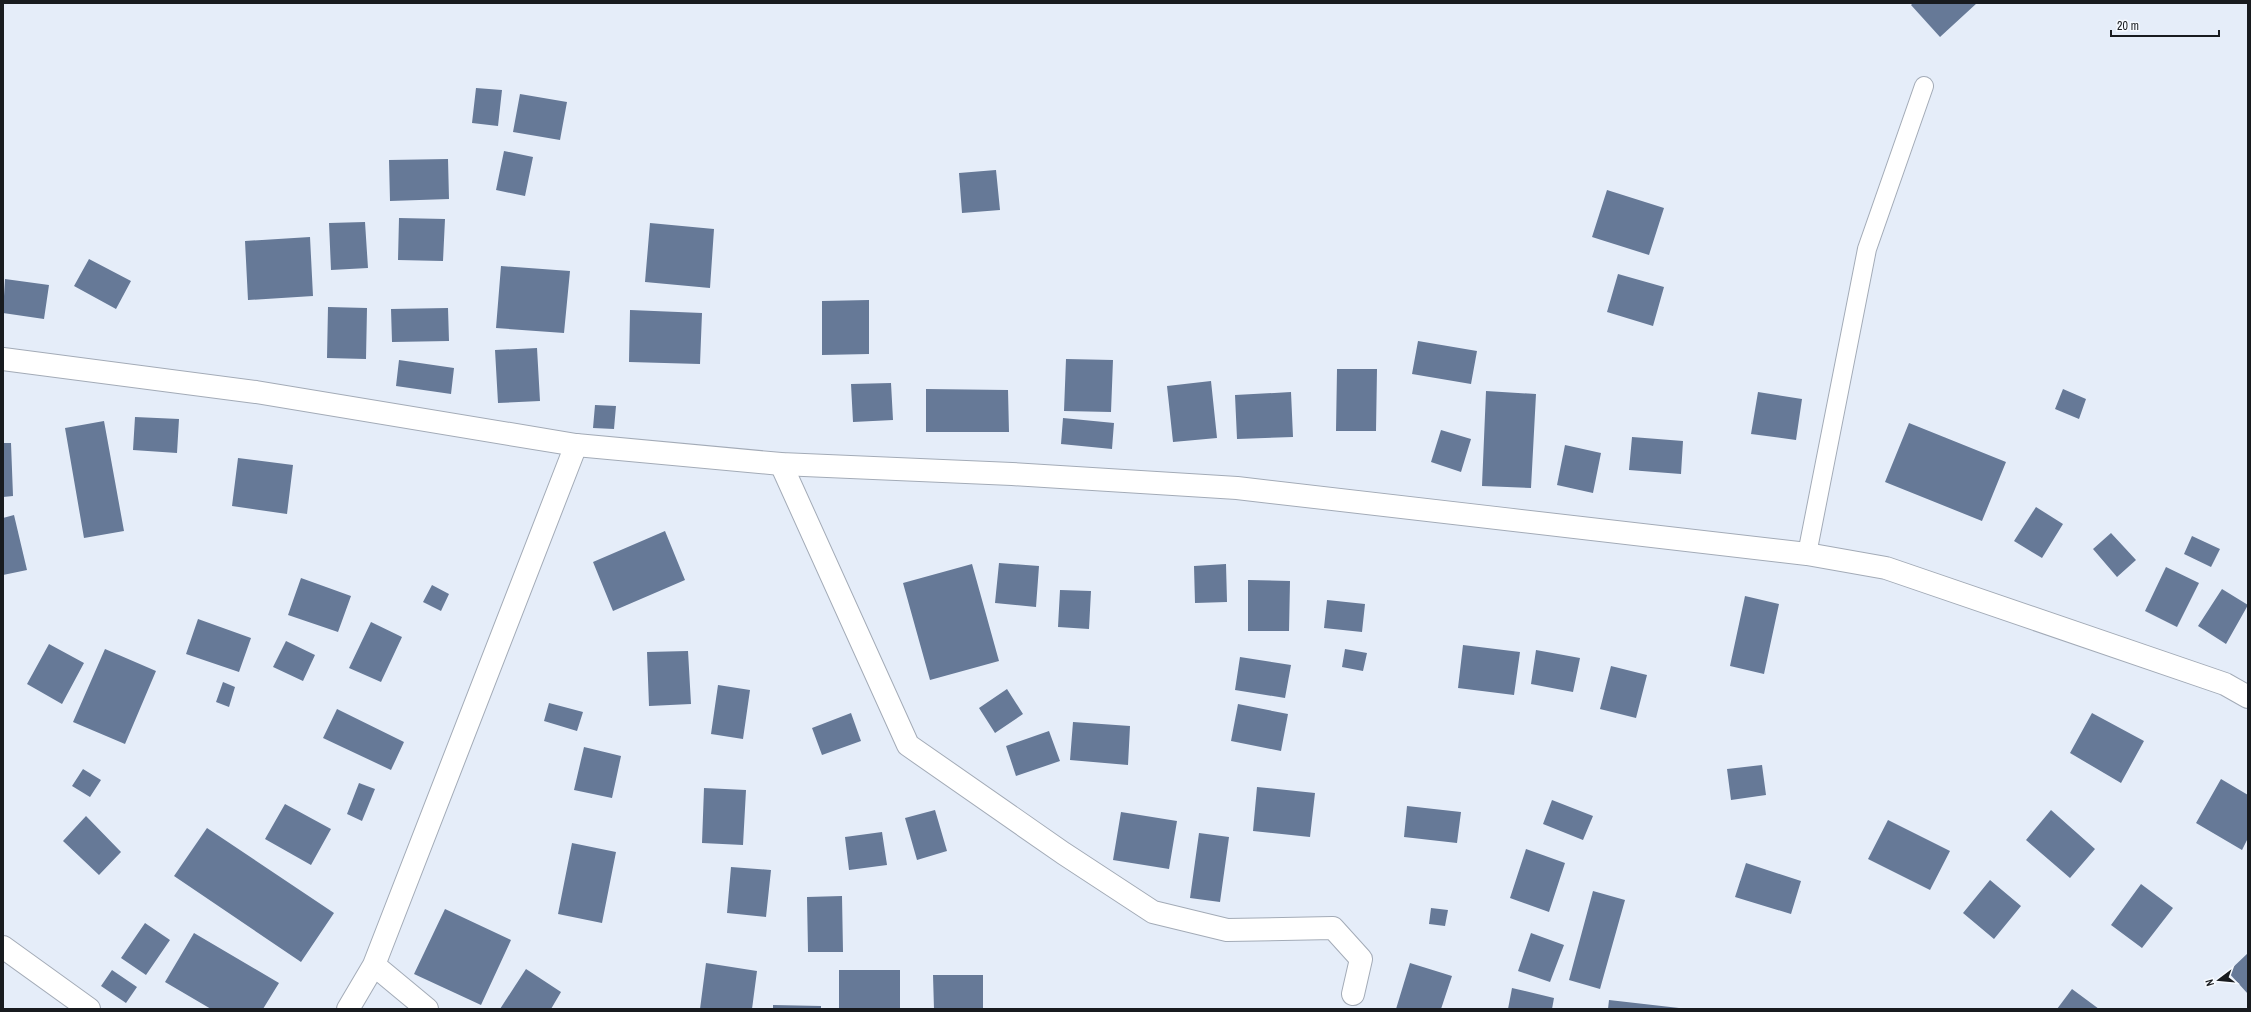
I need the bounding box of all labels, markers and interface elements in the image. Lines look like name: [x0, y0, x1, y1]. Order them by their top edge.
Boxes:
scale bar: [2111, 12, 2219, 38]
text: 20 m: [2117, 18, 2139, 34]
north arrow: [2199, 960, 2239, 1000]
text: N: [2202, 978, 2217, 988]

